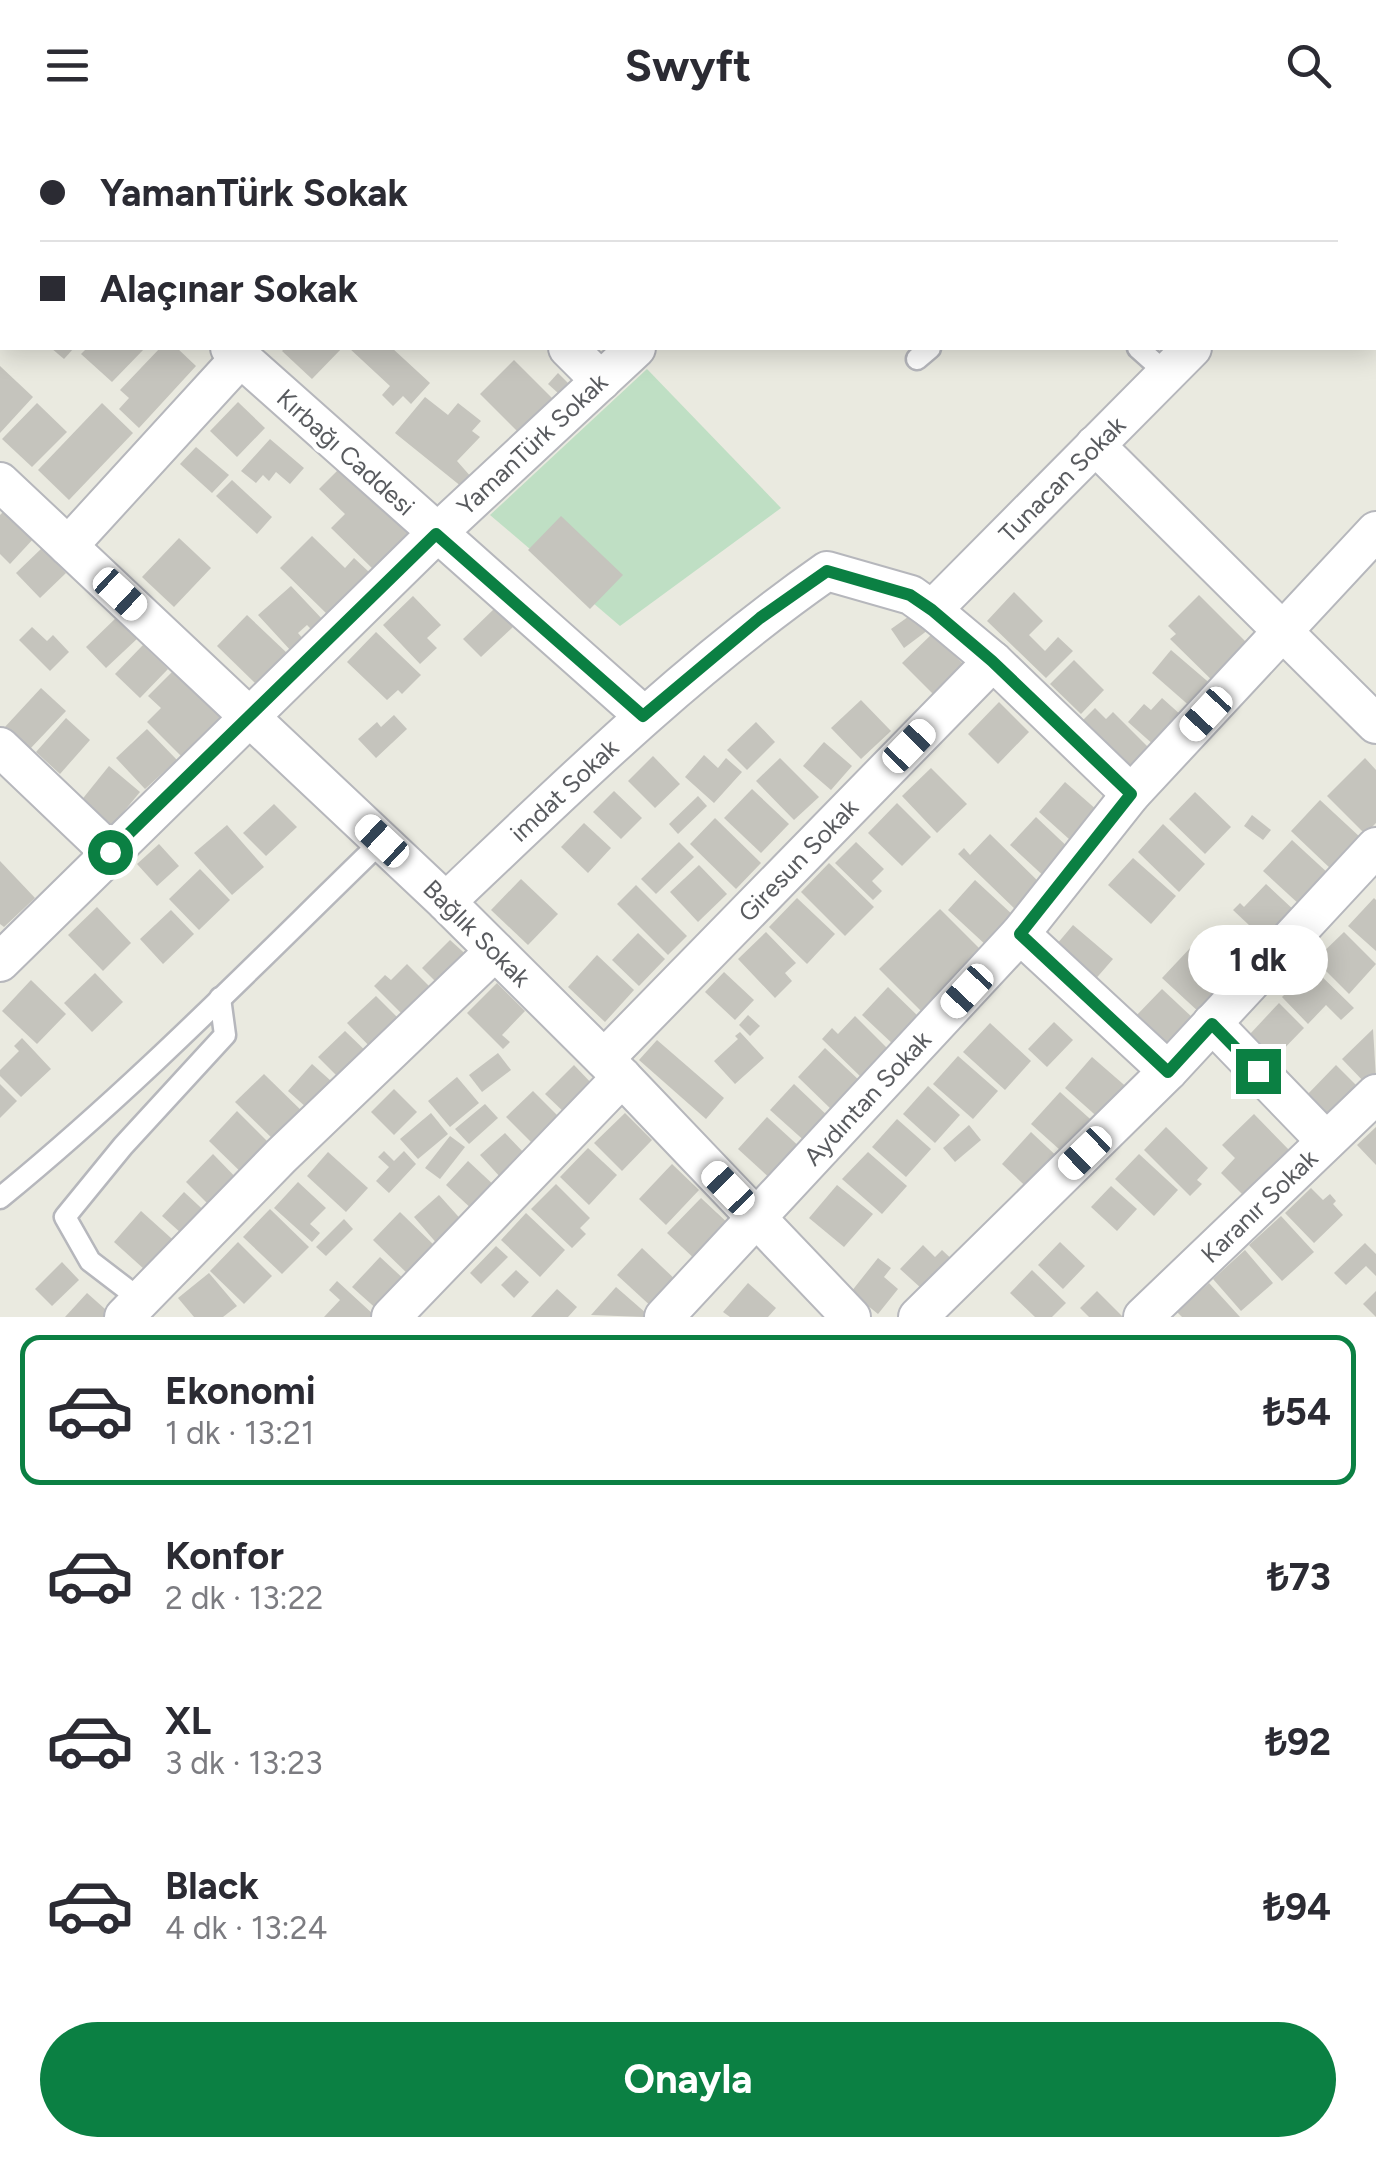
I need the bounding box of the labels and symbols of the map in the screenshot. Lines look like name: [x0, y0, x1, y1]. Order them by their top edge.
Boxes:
street label: YamanTürk Sokak: [451, 366, 614, 521]
street label: Kırbağı Caddesi: [271, 382, 421, 522]
street label: Tunacan Sokak: [993, 409, 1132, 548]
car: [88, 563, 152, 625]
car: [1175, 682, 1237, 746]
car: [877, 714, 941, 778]
street label: imdat Sokak: [504, 732, 625, 848]
street label: Giresun Sokak: [732, 792, 865, 928]
car: [350, 810, 414, 872]
route start: [88, 830, 133, 875]
street label: Bağlık Sokak: [417, 873, 537, 993]
callout: 1 dk: [1188, 926, 1328, 996]
car: [936, 959, 998, 1023]
street label: Aydıntan Sokak: [797, 1024, 937, 1171]
route end: [1236, 1049, 1281, 1094]
car: [1053, 1121, 1117, 1185]
street label: Karanır Sokak: [1195, 1143, 1324, 1269]
car: [696, 1156, 760, 1220]

